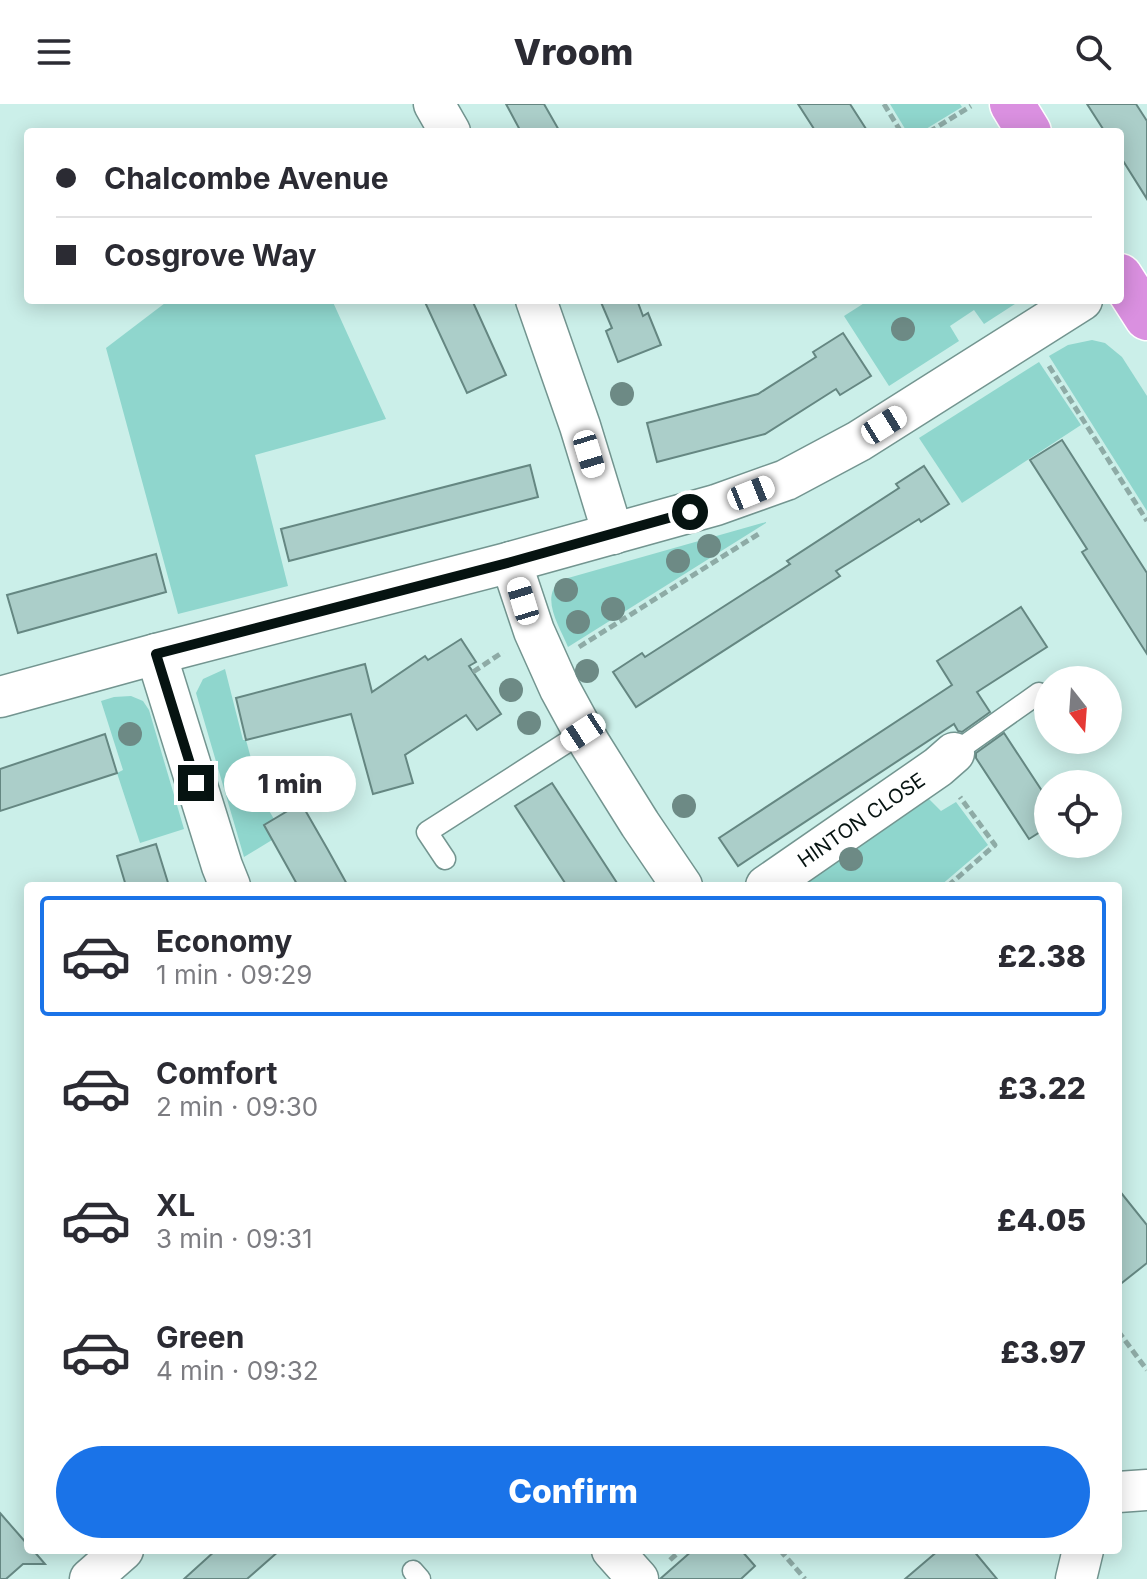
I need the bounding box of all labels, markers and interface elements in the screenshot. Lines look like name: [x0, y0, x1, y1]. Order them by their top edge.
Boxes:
icon: menu: [32, 30, 76, 74]
text: Vroom: [514, 30, 633, 74]
icon: search: [1071, 30, 1115, 74]
text: Chalcombe Avenue: [104, 160, 389, 196]
text: Cosgrove Way: [104, 237, 316, 273]
car: [857, 402, 911, 448]
car: [571, 428, 607, 480]
car: [724, 473, 778, 513]
route start: [672, 494, 708, 530]
car: [505, 575, 541, 627]
north arrow: [1034, 666, 1122, 754]
map controls: [1034, 666, 1122, 858]
car: [556, 709, 610, 755]
callout: 1 min: [224, 755, 356, 811]
route end: [178, 765, 214, 801]
text: 1 min: [257, 768, 323, 799]
street label: HINTON CLOSE: [793, 768, 930, 872]
button: locate: [1034, 770, 1122, 858]
icon: car: [60, 920, 132, 992]
text: Economy: [156, 923, 292, 959]
text: £2.38: [998, 938, 1086, 974]
text: 1 min · 09:29: [156, 959, 312, 990]
icon: car: [60, 1052, 132, 1124]
text: Comfort: [156, 1055, 277, 1091]
text: £3.22: [999, 1070, 1086, 1106]
text: 2 min · 09:30: [156, 1091, 318, 1122]
icon: car: [60, 1184, 132, 1256]
text: XL: [156, 1187, 195, 1223]
text: £4.05: [997, 1202, 1086, 1238]
text: 3 min · 09:31: [156, 1223, 313, 1254]
icon: car: [60, 1316, 132, 1388]
text: Green: [156, 1319, 244, 1355]
text: £3.97: [1000, 1334, 1086, 1370]
text: 4 min · 09:32: [156, 1355, 319, 1386]
button: Confirm: [56, 1446, 1090, 1538]

